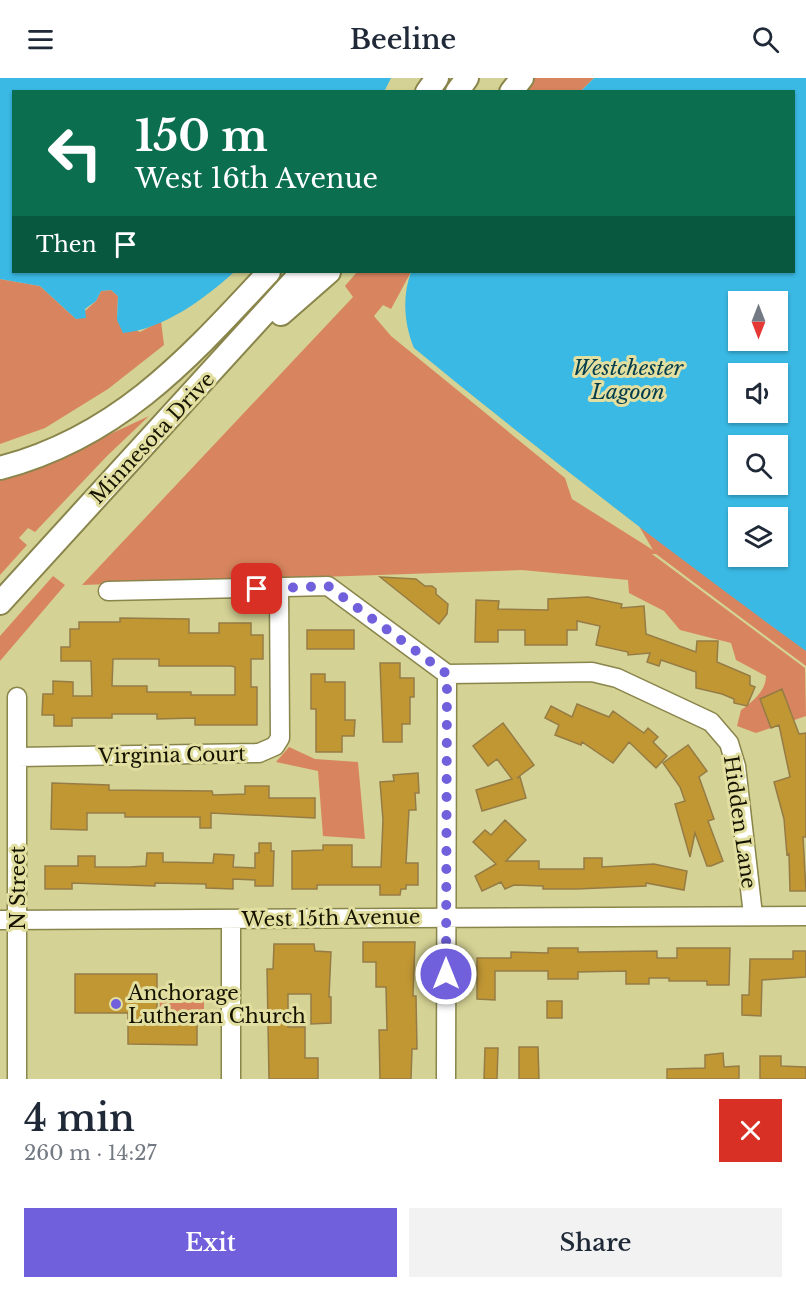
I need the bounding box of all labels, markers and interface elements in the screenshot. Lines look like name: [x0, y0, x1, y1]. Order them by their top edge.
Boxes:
icon: menu: [24, 23, 57, 56]
text: Beeline: [350, 23, 456, 56]
icon: search: [749, 23, 782, 56]
text: 150 m: [135, 110, 268, 162]
icon: left: [36, 114, 114, 192]
text: West 16th Avenue: [135, 162, 378, 195]
icon: arrive: [109, 228, 142, 261]
text: Then: [36, 231, 97, 258]
north arrow: [728, 291, 788, 351]
map controls: [728, 291, 788, 567]
water label: Westchester Lagoon: [573, 355, 685, 405]
button: sound: [728, 363, 788, 423]
street label: Minnesota Drive: [85, 367, 219, 509]
button: search: [728, 435, 788, 495]
button: layers: [728, 507, 788, 567]
pin: [231, 563, 282, 614]
icon: arrive: [240, 572, 273, 605]
street label: Virginia Court: [97, 742, 246, 768]
street label: Hidden Lane: [719, 754, 761, 890]
street label: N Street: [6, 846, 30, 930]
street label: West 15th Avenue: [241, 904, 420, 932]
position arrow: [414, 942, 478, 1006]
place label: Anchorage Lutheran Church: [127, 981, 306, 1028]
marker: Anchorage Lutheran Church: [109, 997, 123, 1011]
text: 4 min: [24, 1096, 135, 1141]
button: close: [719, 1099, 782, 1162]
text: 260 m · 14:27: [24, 1141, 157, 1165]
button: Exit: [24, 1208, 397, 1277]
button: Share: [409, 1208, 782, 1277]

